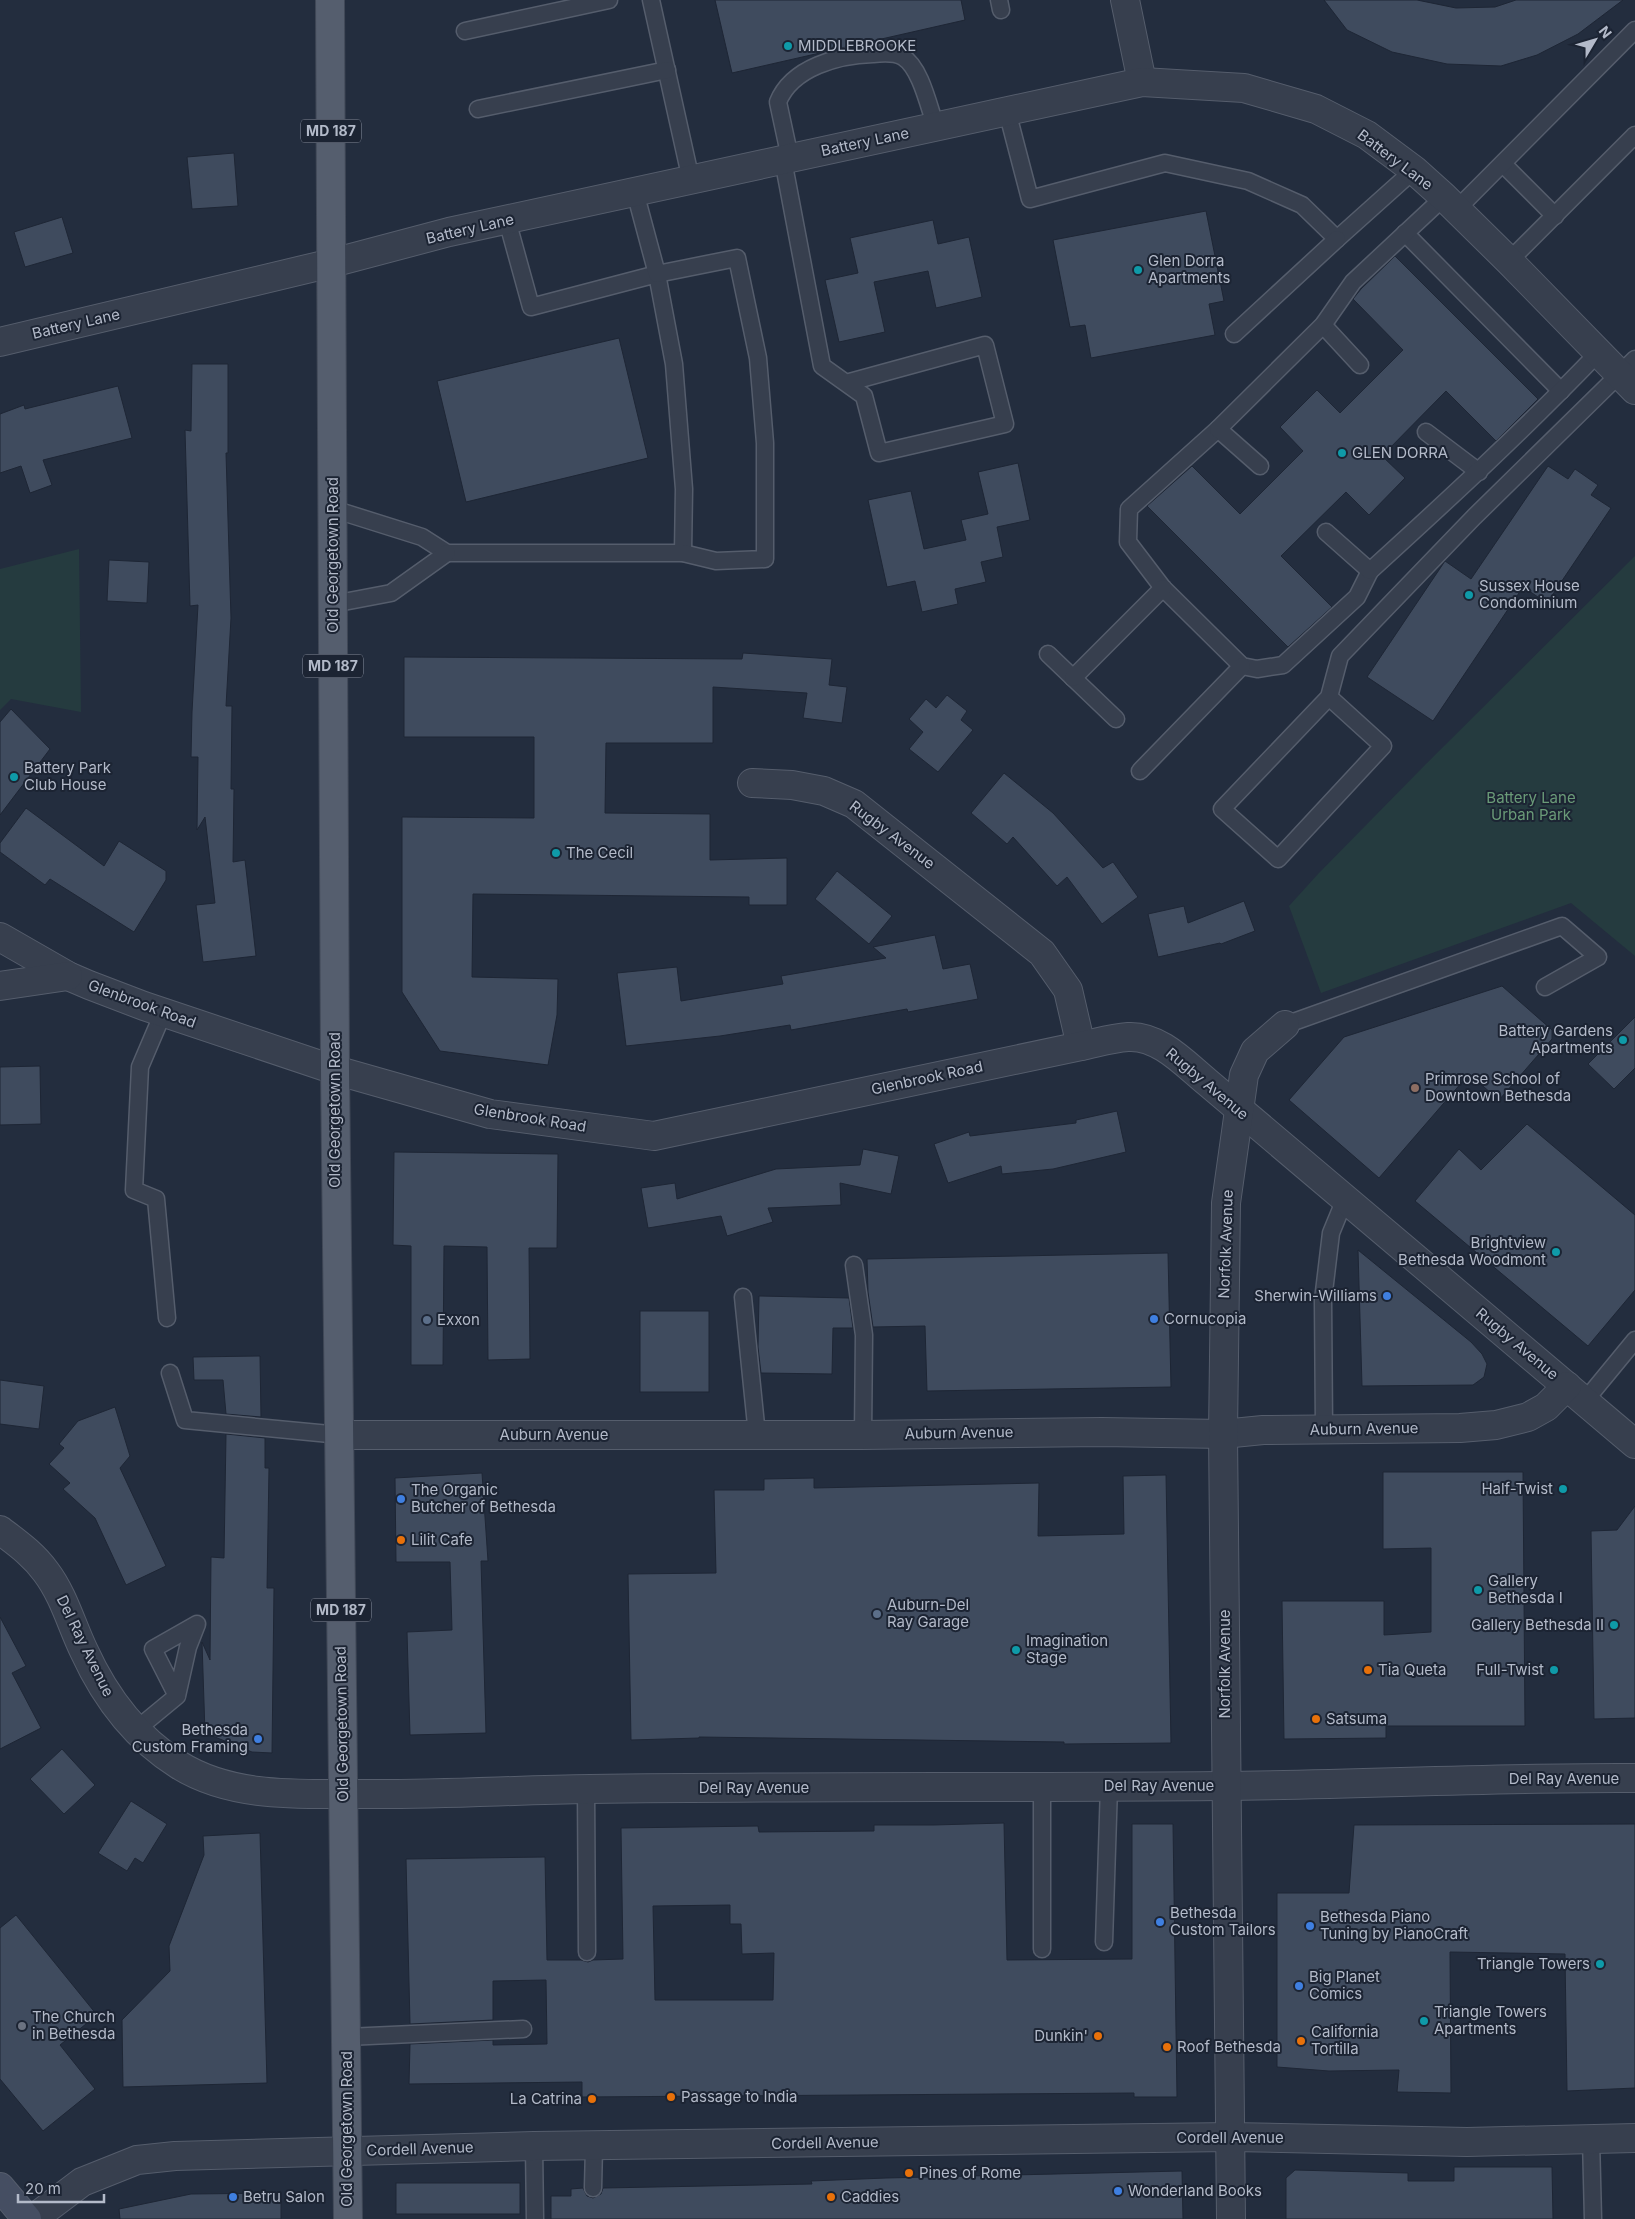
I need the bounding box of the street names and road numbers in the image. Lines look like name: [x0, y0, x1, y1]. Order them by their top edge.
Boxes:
road number: MD 187: [301, 120, 361, 142]
street label: Battery Lane: [819, 123, 911, 160]
street label: Battery Lane: [1354, 125, 1437, 194]
street label: Battery Lane: [424, 209, 516, 248]
street label: Battery Lane: [30, 304, 122, 343]
street label: Old Georgetown Road: [323, 477, 342, 633]
road number: MD 187: [303, 654, 363, 678]
street label: Rugby Avenue: [846, 796, 939, 873]
street label: Glenbrook Road: [86, 975, 199, 1032]
street label: Old Georgetown Road: [325, 1032, 344, 1188]
street label: Rugby Avenue: [1162, 1044, 1252, 1124]
street label: Glenbrook Road: [869, 1056, 984, 1099]
street label: Glenbrook Road: [472, 1099, 588, 1136]
street label: Norfolk Avenue: [1214, 1189, 1237, 1299]
street label: Rugby Avenue: [1472, 1304, 1562, 1384]
street label: Auburn Avenue: [1309, 1418, 1419, 1439]
street label: Auburn Avenue: [904, 1422, 1014, 1443]
street label: Auburn Avenue: [500, 1425, 608, 1444]
street label: Del Ray Avenue: [53, 1592, 118, 1700]
road number: MD 187: [311, 1598, 371, 1622]
street label: Norfolk Avenue: [1215, 1609, 1234, 1719]
street label: Old Georgetown Road: [331, 1646, 352, 1802]
street label: Del Ray Avenue: [1509, 1769, 1619, 1788]
street label: Del Ray Avenue: [1104, 1776, 1214, 1795]
street label: Del Ray Avenue: [699, 1778, 809, 1797]
street label: Old Georgetown Road: [337, 2051, 356, 2207]
street label: Cordell Avenue: [1176, 2128, 1284, 2147]
street label: Cordell Avenue: [771, 2132, 879, 2153]
street label: Cordell Avenue: [366, 2137, 474, 2160]

